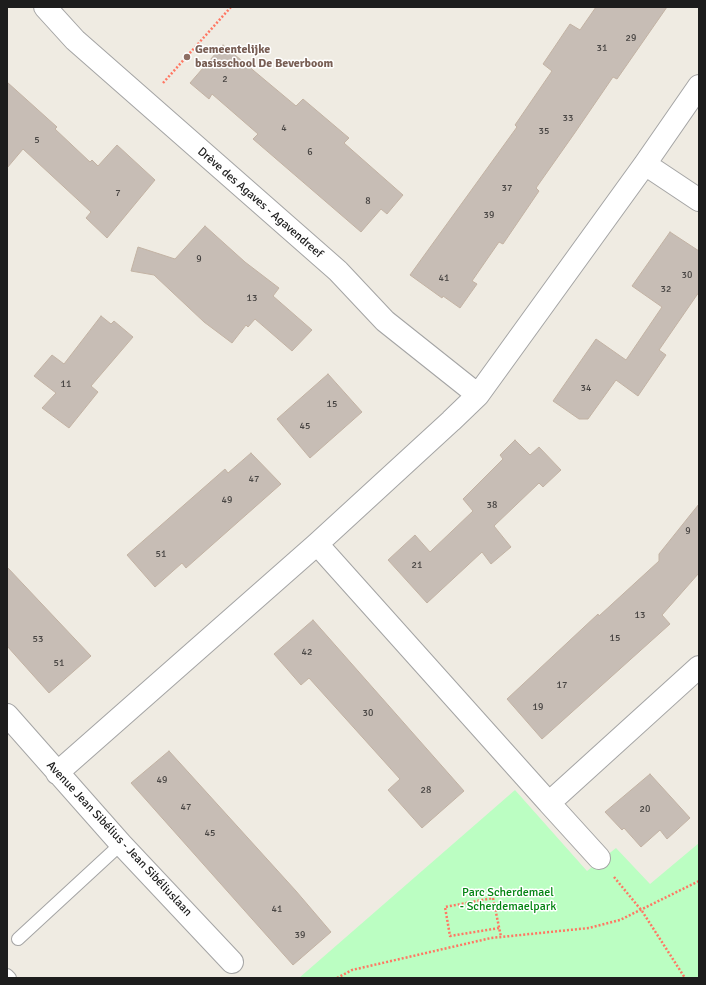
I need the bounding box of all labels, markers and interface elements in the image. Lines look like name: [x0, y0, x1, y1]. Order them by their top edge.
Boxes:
house number: 29: [626, 32, 636, 44]
house number: 31: [597, 42, 607, 54]
place label: Gemeentelijke basisschool De Beverboom: [195, 43, 333, 71]
marker: Gemeentelijke basisschool De Beverboom: [182, 52, 192, 62]
house number: 2: [222, 73, 228, 85]
house number: 33: [563, 112, 573, 124]
house number: 4: [281, 122, 287, 134]
house number: 35: [539, 125, 549, 137]
house number: 5: [34, 134, 40, 146]
street label: Drève des Agaves - Agavendreef: [194, 145, 326, 261]
house number: 6: [307, 146, 313, 158]
house number: 37: [502, 182, 512, 194]
house number: 7: [115, 187, 121, 199]
house number: 8: [365, 195, 371, 207]
house number: 39: [484, 209, 494, 221]
house number: 9: [196, 253, 202, 265]
house number: 30: [682, 269, 692, 281]
house number: 41: [439, 272, 449, 284]
house number: 32: [661, 283, 671, 295]
house number: 13: [247, 292, 257, 304]
house number: 11: [61, 378, 71, 390]
house number: 34: [581, 382, 591, 394]
house number: 15: [327, 398, 337, 410]
house number: 45: [300, 420, 310, 432]
house number: 47: [249, 473, 259, 485]
house number: 49: [222, 494, 232, 506]
house number: 38: [487, 499, 497, 511]
house number: 9: [685, 525, 691, 537]
house number: 51: [156, 548, 166, 560]
house number: 21: [412, 559, 422, 571]
house number: 13: [635, 609, 645, 621]
house number: 15: [610, 632, 620, 644]
house number: 53: [33, 633, 43, 645]
house number: 42: [302, 646, 312, 658]
house number: 51: [54, 657, 64, 669]
house number: 17: [557, 679, 567, 691]
house number: 19: [533, 701, 543, 713]
house number: 30: [363, 707, 373, 719]
street label: Avenue Jean Sibélius - Jean Sibéliuslaan: [43, 758, 195, 920]
house number: 49: [157, 774, 167, 786]
house number: 28: [421, 784, 431, 796]
house number: 47: [181, 801, 191, 813]
house number: 20: [640, 803, 650, 815]
house number: 45: [205, 827, 215, 839]
park label: Parc Scherdemael - Scherdemaelpark: [460, 886, 556, 914]
house number: 41: [272, 903, 282, 915]
house number: 39: [295, 929, 305, 941]

